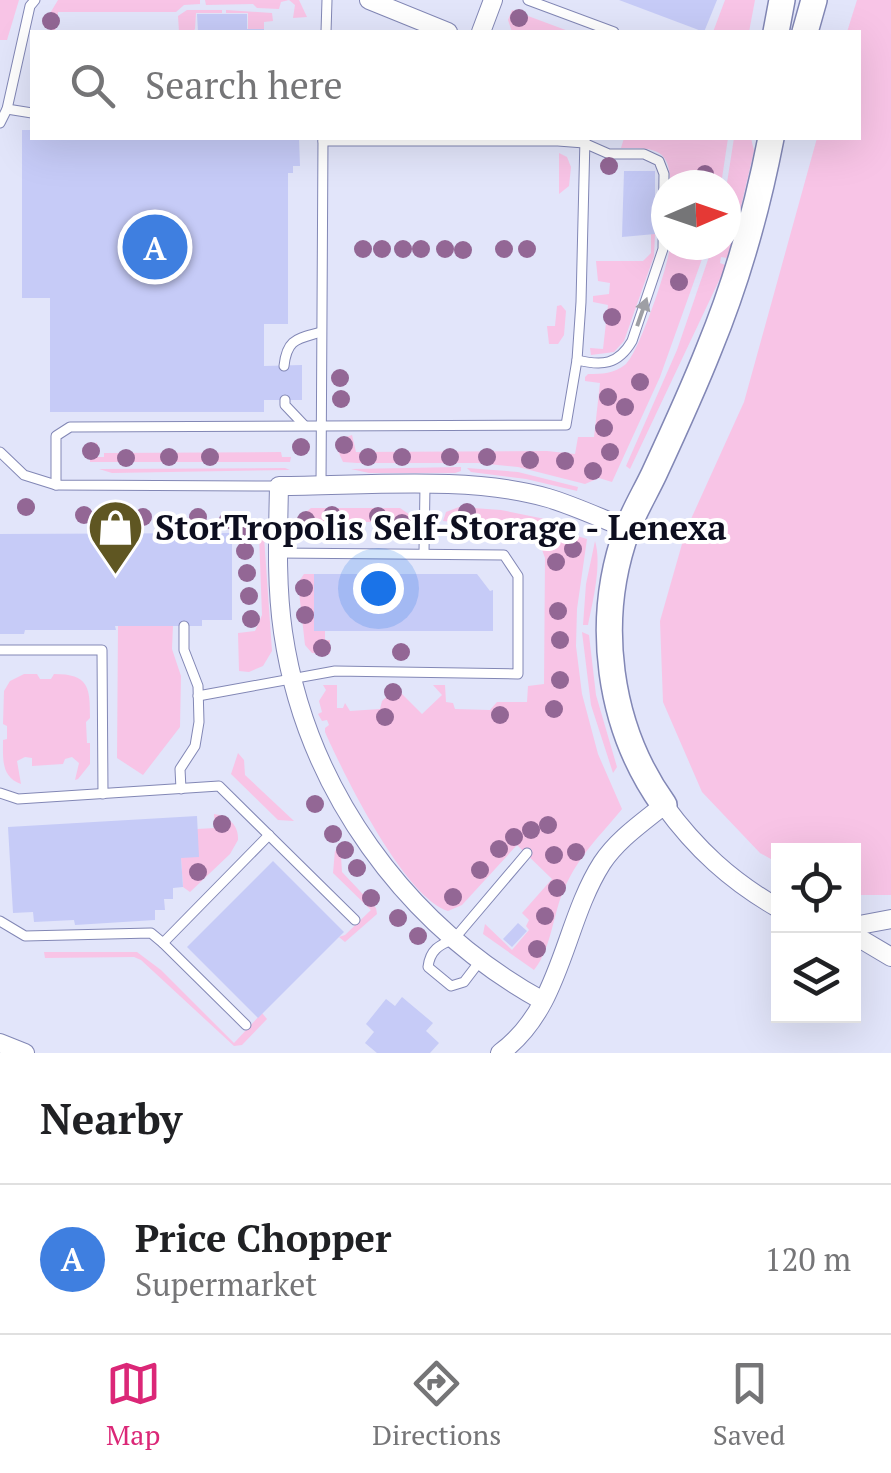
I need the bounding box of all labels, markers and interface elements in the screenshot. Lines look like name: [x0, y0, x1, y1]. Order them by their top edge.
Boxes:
search box: [30, 30, 861, 140]
icon: search: [65, 58, 120, 113]
text: Search here: [145, 60, 343, 110]
north arrow: [651, 170, 741, 260]
pin: A: [122, 210, 188, 284]
one-way arrow: [636, 296, 651, 326]
shop icon: StorTropolis Self-Storage - Lenexa: [86, 498, 146, 577]
place label: StorTropolis Self-Storage - Lenexa: [155, 504, 727, 550]
your location: [353, 563, 404, 614]
map controls: [771, 843, 861, 1023]
button: locate: [771, 843, 861, 933]
button: layers: [771, 933, 861, 1023]
text: Nearby: [40, 1090, 182, 1146]
text: Price Chopper: [135, 1213, 391, 1263]
text: A: [61, 1238, 84, 1280]
text: 120 m: [764, 1238, 851, 1280]
text: Supermarket: [135, 1263, 317, 1305]
tab: Map: [106, 1356, 161, 1453]
tab: Directions: [372, 1356, 501, 1453]
tab: Saved: [713, 1356, 785, 1453]

